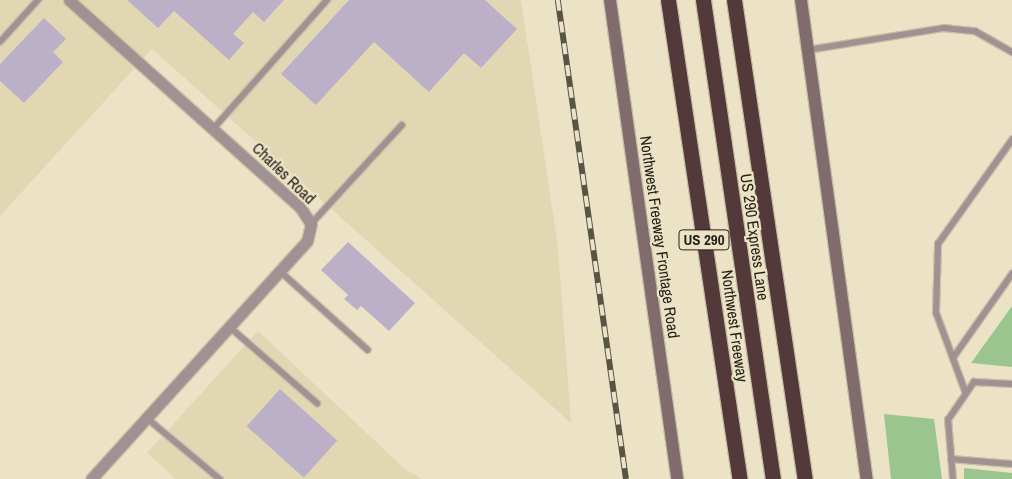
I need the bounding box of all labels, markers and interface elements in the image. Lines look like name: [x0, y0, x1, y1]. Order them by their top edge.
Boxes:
street label: Northwest Freeway Frontage Road: [636, 135, 684, 339]
street label: Charles Road: [248, 138, 320, 208]
street label: US 290 Express Lane: [737, 172, 773, 302]
road number: US 290: [678, 228, 730, 252]
street label: Northwest Freeway: [718, 269, 752, 383]

